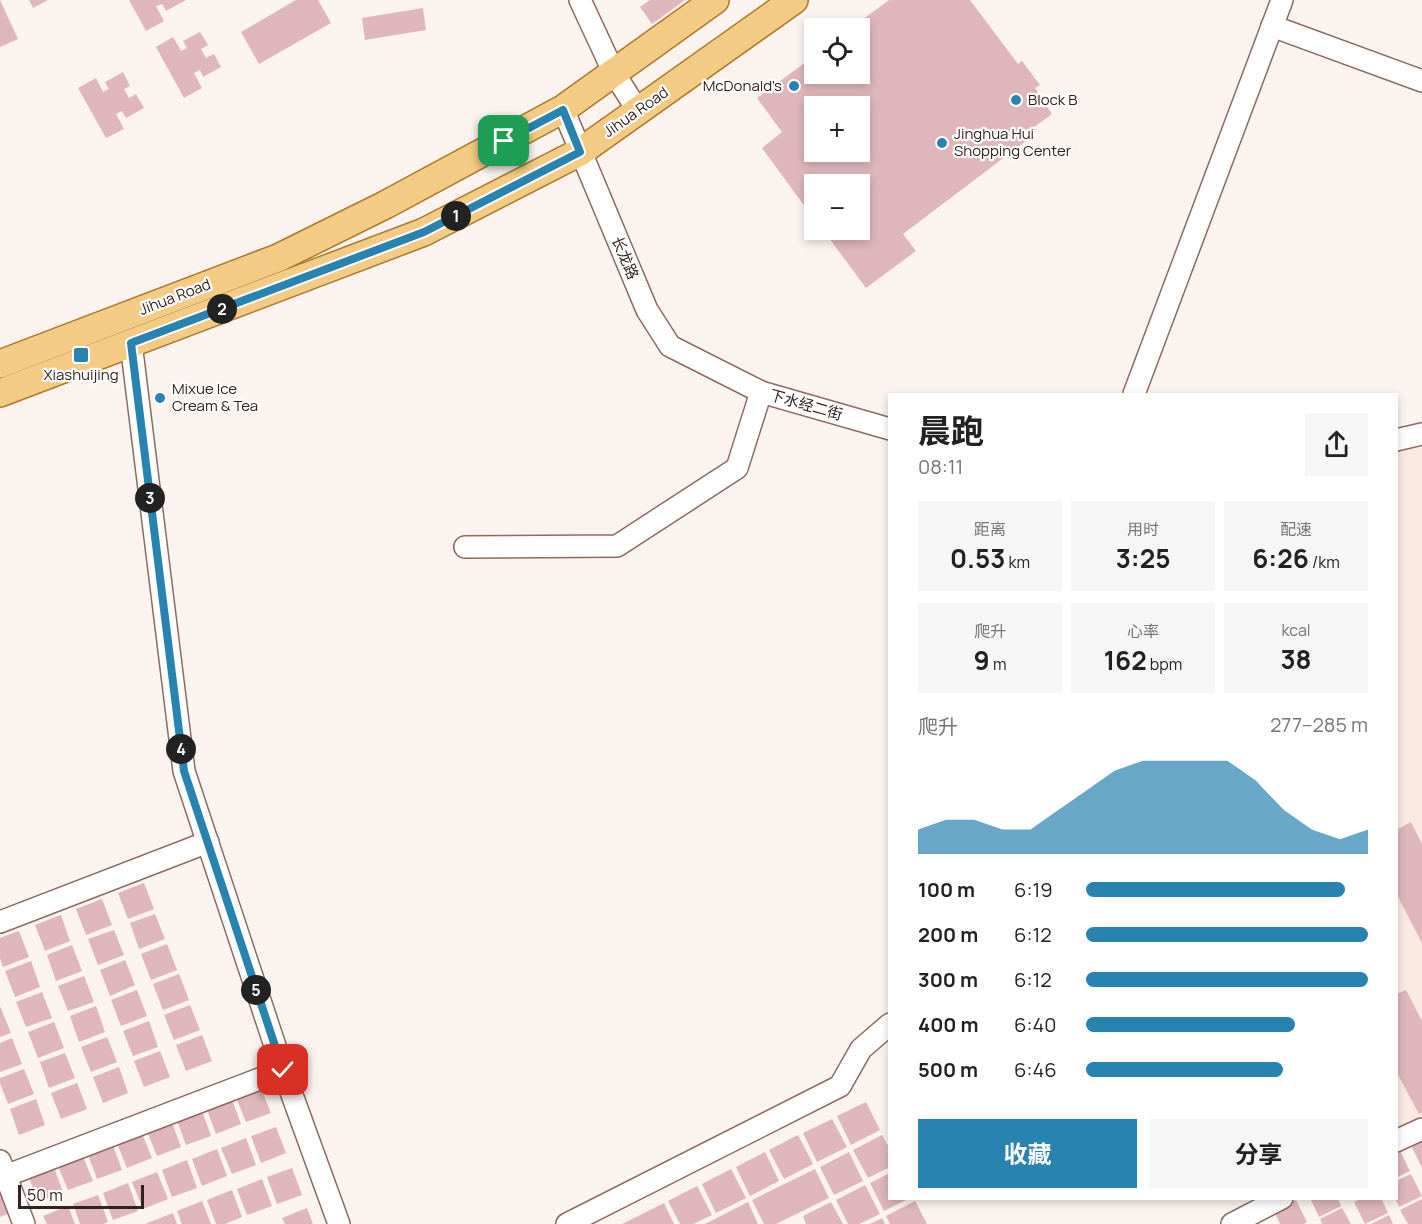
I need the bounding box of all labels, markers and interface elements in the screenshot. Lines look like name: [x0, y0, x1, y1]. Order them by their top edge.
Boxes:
map controls: [804, 18, 870, 240]
button: locate: [804, 18, 870, 84]
place label: McDonald's: [703, 75, 782, 96]
marker: McDonald's: [787, 79, 801, 93]
street label: Jihua Road: [599, 81, 673, 142]
place label: Block B: [1028, 89, 1078, 110]
marker: Block B: [1009, 93, 1023, 107]
button: +: [804, 96, 870, 162]
pin: [478, 115, 529, 166]
place label: Jinghua Hui Shopping Center: [954, 123, 1072, 161]
icon: arrive: [487, 124, 520, 157]
marker: Jinghua Hui Shopping Center: [935, 136, 949, 150]
button: −: [804, 174, 870, 240]
pin: 1: [441, 201, 471, 231]
text: 1: [452, 205, 460, 227]
street label: 长龙路: [607, 233, 644, 283]
street label: Jihua Road: [136, 273, 214, 320]
pin: 2: [207, 294, 237, 324]
text: 2: [217, 298, 227, 320]
marker: Xiashuijing: [72, 346, 90, 364]
place label: Xiashuijing: [43, 364, 119, 385]
place label: Mixue Ice Cream & Tea: [172, 378, 258, 416]
street label: 下水经二街: [767, 384, 845, 425]
marker: Mixue Ice Cream & Tea: [153, 391, 167, 405]
text: 晨跑: [918, 408, 984, 453]
button: share: [1305, 413, 1368, 476]
text: 08:11: [918, 453, 963, 480]
pin: 3: [135, 483, 165, 513]
text: 3: [145, 487, 155, 509]
text: 距离: [974, 518, 1006, 540]
text: 用时: [1127, 518, 1159, 540]
text: 配速: [1280, 518, 1312, 540]
text: 0.53: [950, 540, 1005, 576]
text: 3:25: [1116, 540, 1170, 576]
text: 6:26: [1252, 540, 1309, 576]
text: km: [1005, 551, 1030, 573]
text: /km: [1309, 551, 1340, 573]
text: kcal: [1281, 619, 1311, 641]
text: 爬升: [974, 620, 1006, 642]
text: 心率: [1127, 620, 1159, 642]
text: 38: [1280, 641, 1312, 677]
text: 9: [974, 642, 990, 678]
text: 162: [1104, 642, 1147, 678]
text: m: [990, 653, 1006, 675]
text: bpm: [1147, 653, 1182, 675]
text: 277–285 m: [1270, 711, 1368, 738]
text: 爬升: [918, 713, 958, 740]
pin: 4: [166, 734, 196, 764]
text: 4: [176, 738, 186, 760]
text: 100 m: [918, 876, 975, 903]
text: 6:19: [1014, 876, 1053, 903]
text: 200 m: [918, 921, 978, 948]
text: 6:12: [1014, 921, 1052, 948]
text: 300 m: [918, 966, 978, 993]
text: 6:12: [1014, 966, 1052, 993]
pin: 5: [241, 975, 271, 1005]
text: 5: [251, 979, 261, 1001]
text: 400 m: [918, 1011, 978, 1038]
text: 6:40: [1014, 1011, 1056, 1038]
pin: [257, 1044, 308, 1095]
icon: check: [266, 1053, 299, 1086]
text: 500 m: [918, 1056, 978, 1083]
text: 6:46: [1014, 1056, 1057, 1083]
button: 收藏: [918, 1119, 1137, 1188]
button: 分享: [1149, 1119, 1368, 1188]
scale bar: [18, 1182, 144, 1210]
text: 50 m: [27, 1184, 63, 1206]

